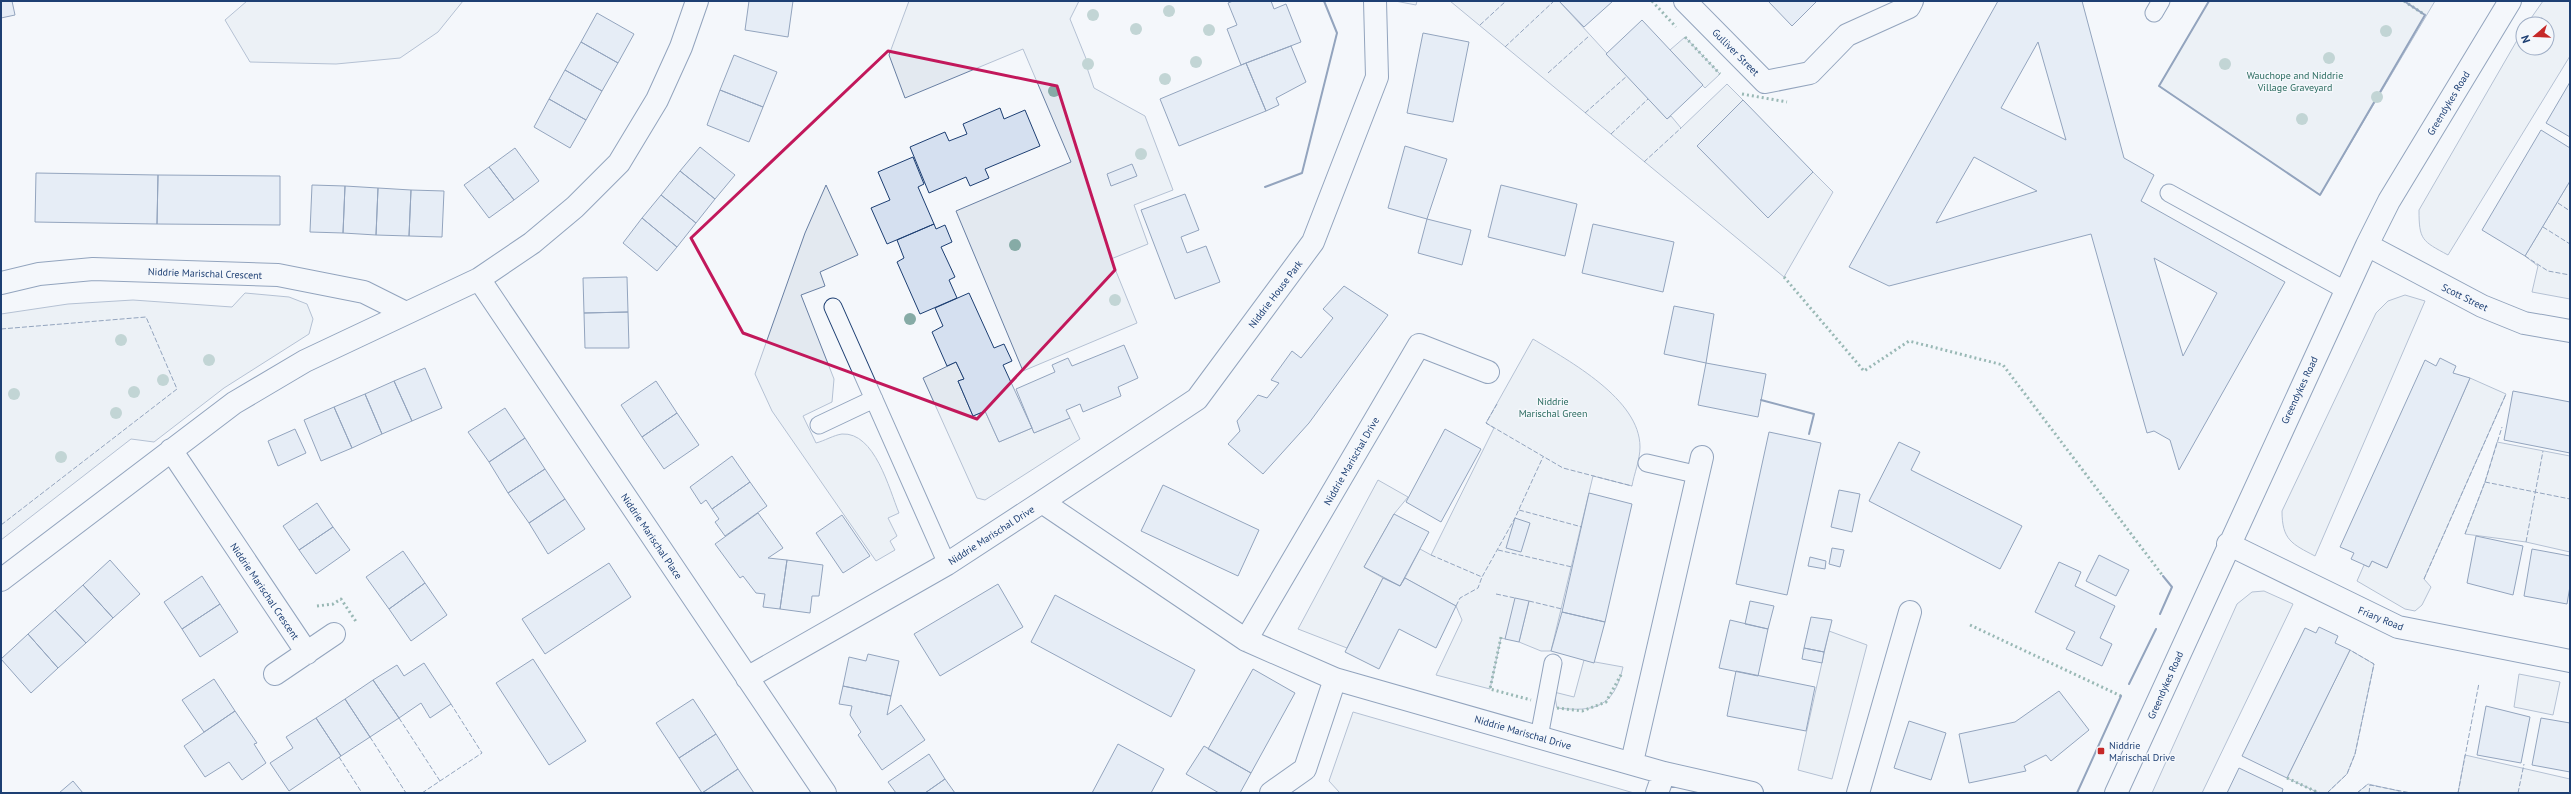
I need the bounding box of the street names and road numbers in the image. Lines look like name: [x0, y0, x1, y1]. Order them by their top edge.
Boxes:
street label: Gulliver Street: [1709, 26, 1762, 79]
street label: Greendykes Road: [2424, 69, 2473, 138]
street label: Niddrie House Park: [1246, 258, 1305, 331]
street label: Niddrie Marischal Crescent: [148, 265, 263, 282]
street label: Scott Street: [2439, 281, 2491, 315]
street label: Greendykes Road: [2278, 354, 2321, 426]
street label: Niddrie Marischal Drive: [1321, 415, 1382, 508]
street label: Niddrie Marischal Place: [618, 491, 685, 582]
street label: Niddrie Marischal Drive: [946, 503, 1037, 568]
street label: Niddrie Marischal Crescent: [227, 540, 302, 643]
street label: Friary Road: [2356, 603, 2405, 633]
street label: Greendykes Road: [2145, 649, 2186, 721]
street label: Niddrie Marischal Drive: [1473, 712, 1573, 753]

